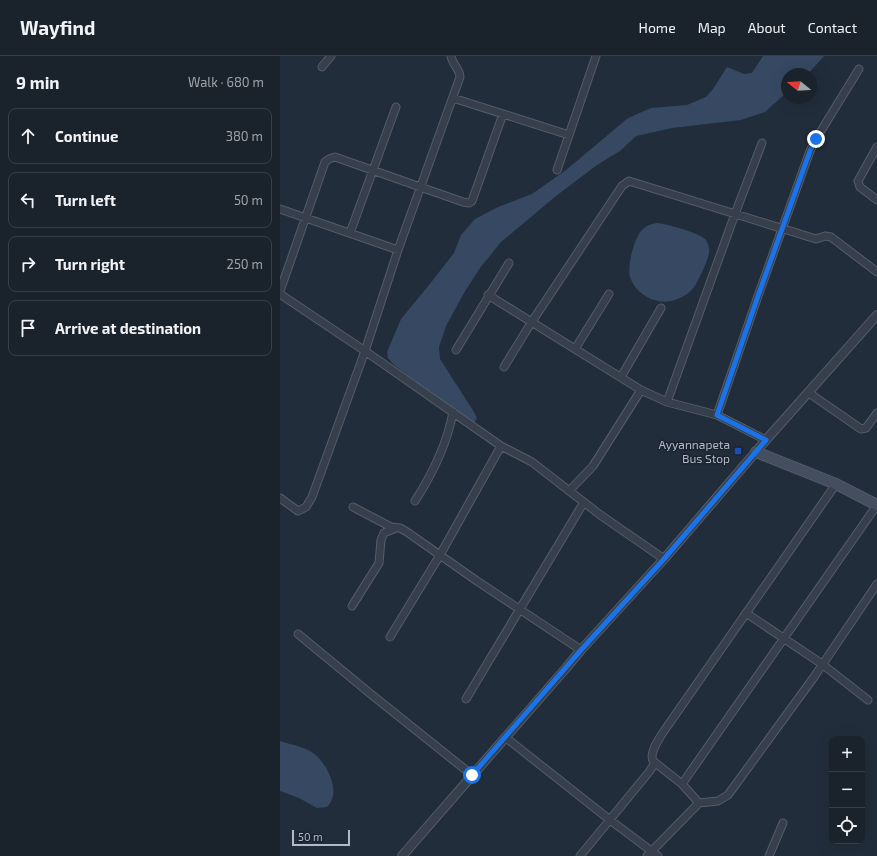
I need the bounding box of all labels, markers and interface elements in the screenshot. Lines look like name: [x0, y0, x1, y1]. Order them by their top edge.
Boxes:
text: Wayfind: [20, 16, 95, 39]
text: Home: [639, 19, 676, 36]
text: Map: [698, 19, 726, 36]
text: About: [748, 19, 786, 36]
text: Contact: [808, 19, 857, 36]
north arrow: [781, 68, 817, 104]
text: 9 min: [16, 72, 60, 92]
text: Walk · 680 m: [188, 74, 264, 90]
icon: ahead: [17, 125, 39, 147]
text: Continue: [55, 127, 118, 145]
text: 380 m: [226, 128, 263, 144]
route end: [807, 130, 825, 148]
icon: left: [17, 189, 39, 211]
text: Turn left: [55, 191, 116, 209]
text: 50 m: [234, 192, 263, 208]
icon: right: [17, 253, 39, 275]
text: Turn right: [55, 255, 125, 273]
text: 250 m: [227, 256, 263, 272]
icon: arrive: [17, 317, 39, 339]
text: Arrive at destination: [55, 319, 201, 337]
place label: Ayyannapeta Bus Stop: [658, 437, 730, 465]
marker: Ayyannapeta Bus Stop: [733, 446, 743, 456]
map controls: [829, 736, 865, 844]
button: +: [829, 736, 865, 772]
route start: [463, 766, 481, 784]
button: −: [829, 772, 865, 808]
button: locate: [829, 808, 865, 844]
scale bar: [292, 828, 350, 847]
text: 50 m: [298, 830, 323, 843]

